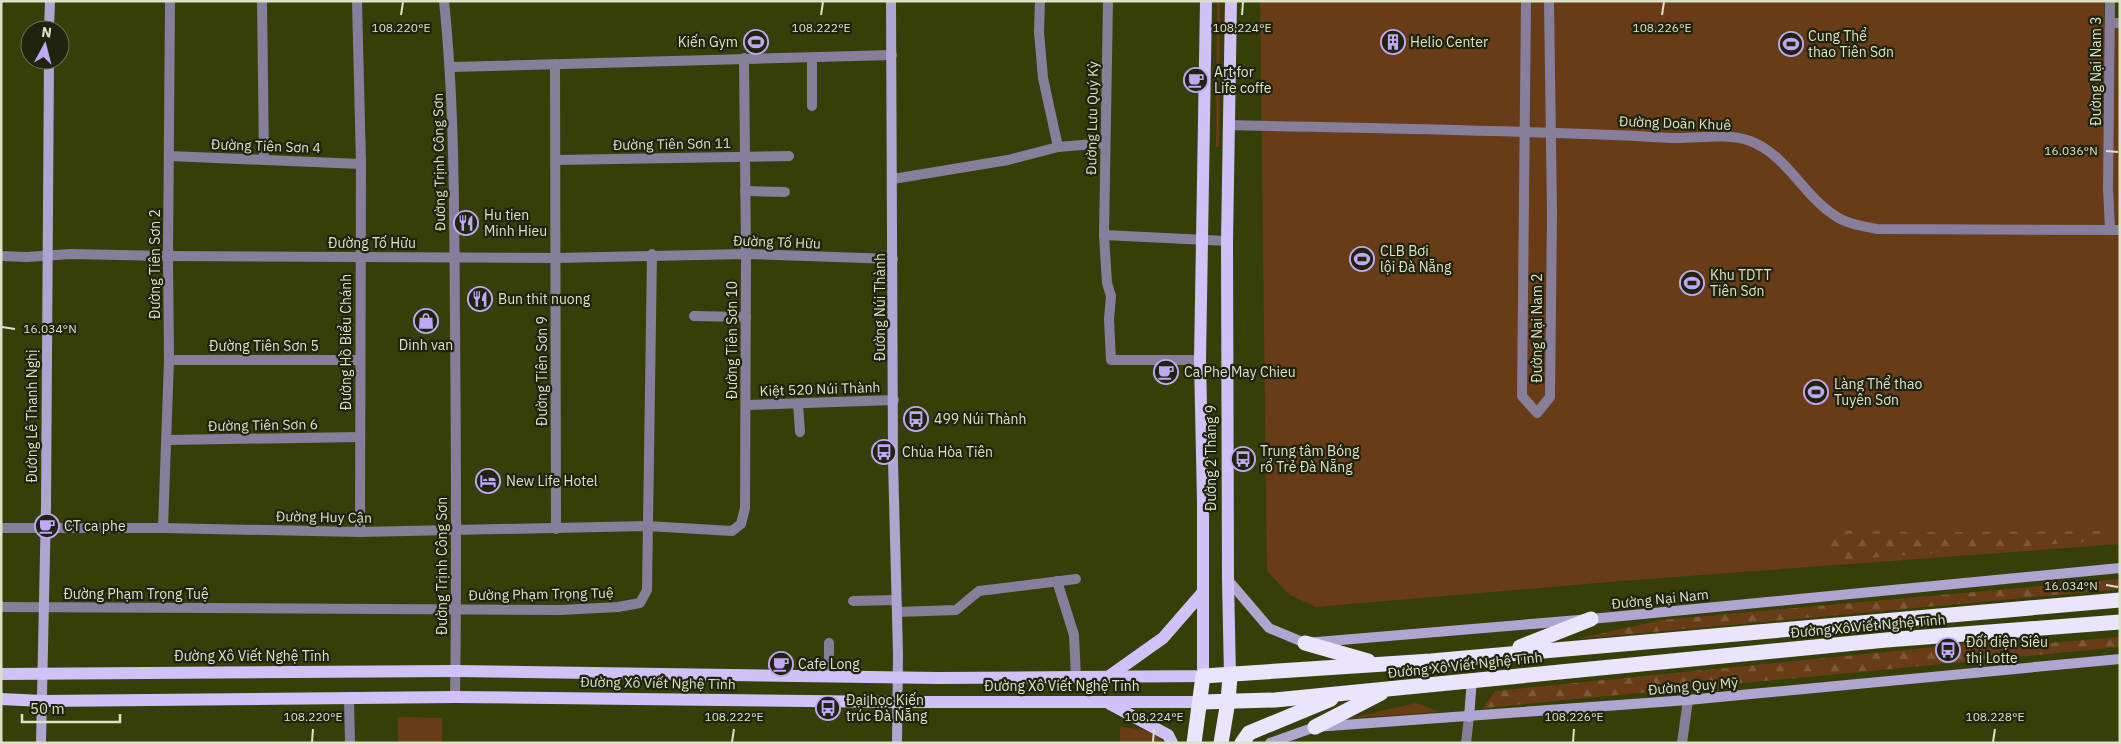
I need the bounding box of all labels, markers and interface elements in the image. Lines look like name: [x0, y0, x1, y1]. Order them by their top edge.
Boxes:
street label: Đường Nại Nam 3: [2087, 16, 2105, 126]
north arrow: [20, 20, 70, 70]
text: 108.220°E: [371, 20, 431, 35]
text: 108.222°E: [791, 20, 851, 35]
text: 108.224°E: [1212, 20, 1272, 35]
text: 108.226°E: [1632, 20, 1692, 35]
text: N: [40, 23, 53, 42]
place label: Cung Thể thao Tiên Sơn: [1808, 27, 1894, 61]
sports icon: Kiến Gym: [743, 29, 769, 55]
building icon: Helio Center: [1380, 29, 1406, 55]
sports icon: Cung Thể thao Tiên Sơn: [1778, 31, 1804, 57]
place label: Kiến Gym: [678, 33, 738, 51]
place label: Helio Center: [1410, 33, 1488, 51]
street label: Đường Lưu Quý Kỳ: [1082, 61, 1102, 175]
place label: Art for Life coffe: [1214, 63, 1272, 97]
cafe icon: Art for Life coffe: [1183, 67, 1209, 93]
street label: Đường Trịnh Công Sơn: [429, 93, 449, 231]
street label: Đường Doãn Khuê: [1619, 112, 1732, 134]
street label: Đường Tiên Sơn 11: [613, 134, 731, 154]
street label: Đường Tiên Sơn 4: [211, 135, 321, 157]
text: 16.036°N: [2044, 143, 2098, 158]
place label: Hu tien Minh Hieu: [484, 206, 547, 240]
street label: Đường Tiên Sơn 2: [146, 209, 164, 319]
restaurant icon: Hu tien Minh Hieu: [453, 210, 479, 236]
street label: Đường Tố Hữu: [733, 231, 821, 253]
street label: Đường Tố Hữu: [328, 234, 416, 252]
place label: CLB Bơi lội Đà Nẵng: [1380, 242, 1452, 276]
sports icon: CLB Bơi lội Đà Nẵng: [1349, 246, 1375, 272]
street label: Đường Núi Thành: [871, 253, 889, 361]
place label: Khu TDTT Tiên Sơn: [1710, 266, 1771, 300]
sports icon: Khu TDTT Tiên Sơn: [1679, 270, 1705, 296]
street label: Đường Nại Nam 2: [1528, 273, 1546, 383]
street label: Đường Hồ Biểu Chánh: [337, 274, 355, 410]
street label: Đường Tiên Sơn 10: [723, 281, 741, 399]
restaurant icon: Bun thit nuong: [467, 286, 493, 312]
place label: Bun thit nuong: [498, 290, 591, 308]
shop icon: Dinh van: [413, 308, 439, 334]
street label: Đường Tiên Sơn 9: [533, 316, 551, 426]
text: 16.034°N: [23, 321, 77, 336]
place label: Dinh van: [399, 336, 453, 354]
street label: Đường Tiên Sơn 5: [209, 337, 319, 355]
street label: Đường Lê Thanh Nghị: [23, 349, 41, 483]
cafe icon: Ca Phe May Chieu: [1153, 359, 1179, 385]
place label: Ca Phe May Chieu: [1184, 363, 1296, 381]
place label: Làng Thể thao Tuyên Sơn: [1834, 375, 1922, 409]
street label: Kiệt 520 Núi Thành: [759, 378, 881, 400]
sports icon: Làng Thể thao Tuyên Sơn: [1803, 379, 1829, 405]
street label: Đường 2 Tháng 9: [1202, 405, 1220, 511]
bus stop icon: 499 Núi Thành: [903, 406, 929, 432]
place label: 499 Núi Thành: [934, 410, 1027, 428]
street label: Đường Tiên Sơn 6: [208, 415, 318, 435]
bus stop icon: Chùa Hòa Tiên: [871, 439, 897, 465]
place label: Trung tâm Bóng rổ Trẻ Đà Nẵng: [1260, 442, 1360, 476]
place label: Chùa Hòa Tiên: [902, 443, 993, 461]
bus stop icon: Trung tâm Bóng rổ Trẻ Đà Nẵng: [1230, 446, 1256, 472]
hotel icon: New Life Hotel: [475, 468, 501, 494]
place label: New Life Hotel: [506, 472, 598, 490]
street label: Đường Trịnh Công Sơn: [433, 497, 451, 635]
street label: Đường Huy Cận: [276, 507, 372, 527]
cafe icon: CT ca phe: [34, 513, 60, 539]
place label: CT ca phe: [64, 517, 126, 535]
text: 16.034°N: [2044, 578, 2098, 593]
street label: Đường Phạm Trọng Tuệ: [468, 584, 614, 604]
street label: Đường Phạm Trọng Tuệ: [63, 585, 209, 603]
street label: Đường Nại Nam: [1610, 585, 1710, 613]
street label: Đường Xô Viết Nghệ Tĩnh: [1790, 610, 1946, 642]
place label: Đối diện Siêu thị Lotte: [1966, 633, 2048, 667]
bus stop icon: Đối diện Siêu thị Lotte: [1935, 637, 1961, 663]
street label: Đường Xô Viết Nghệ Tĩnh: [174, 647, 330, 665]
street label: Đường Xô Viết Nghệ Tĩnh: [1387, 648, 1543, 682]
cafe icon: Cafe Long: [768, 651, 794, 677]
place label: Cafe Long: [798, 655, 860, 673]
street label: Đường Xô Viết Nghệ Tĩnh: [580, 673, 736, 693]
street label: Đường Quy Mỹ: [1647, 673, 1739, 699]
street label: Đường Xô Viết Nghệ Tĩnh: [984, 677, 1140, 695]
place label: Đại học Kiến trúc Đà Nẵng: [846, 691, 928, 725]
scale bar: [22, 692, 120, 724]
bus stop icon: Đại học Kiến trúc Đà Nẵng: [815, 695, 841, 721]
text: 50 m: [30, 699, 65, 718]
text: 108.220°E: [283, 709, 343, 724]
text: 108.222°E: [704, 709, 764, 724]
text: 108.224°E: [1124, 709, 1184, 724]
text: 108.226°E: [1544, 709, 1604, 724]
text: 108.228°E: [1965, 709, 2025, 724]

